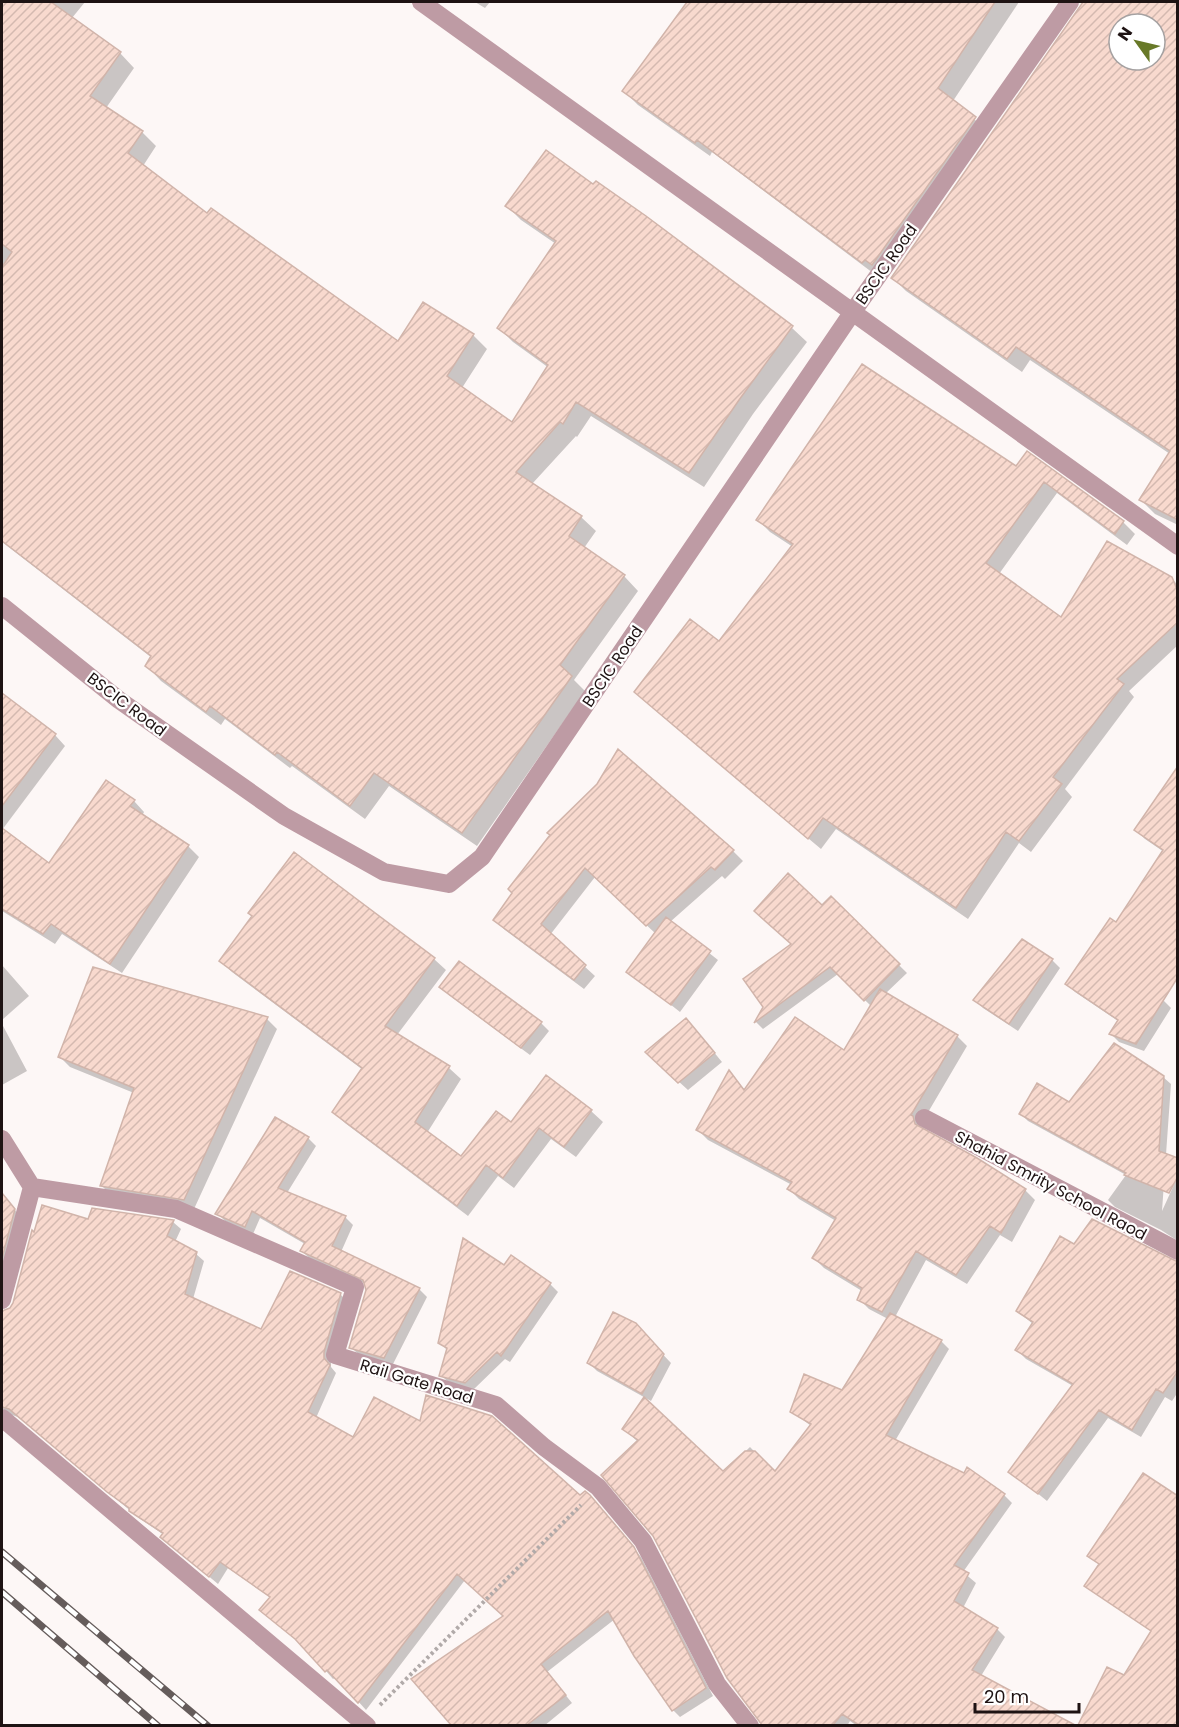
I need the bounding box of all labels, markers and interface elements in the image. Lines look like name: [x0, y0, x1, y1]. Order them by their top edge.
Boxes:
north arrow: [1107, 12, 1167, 72]
text: N: [1112, 22, 1138, 45]
street label: BSCIC Road: [850, 219, 923, 309]
street label: BSCIC Road: [577, 621, 648, 712]
street label: BSCIC Road: [82, 667, 171, 742]
street label: Shahid Smrity School Raod: [951, 1125, 1151, 1246]
street label: Rail Gate Road: [357, 1353, 476, 1410]
scale bar: [975, 1676, 1078, 1714]
text: 20 m: [984, 1684, 1029, 1709]

